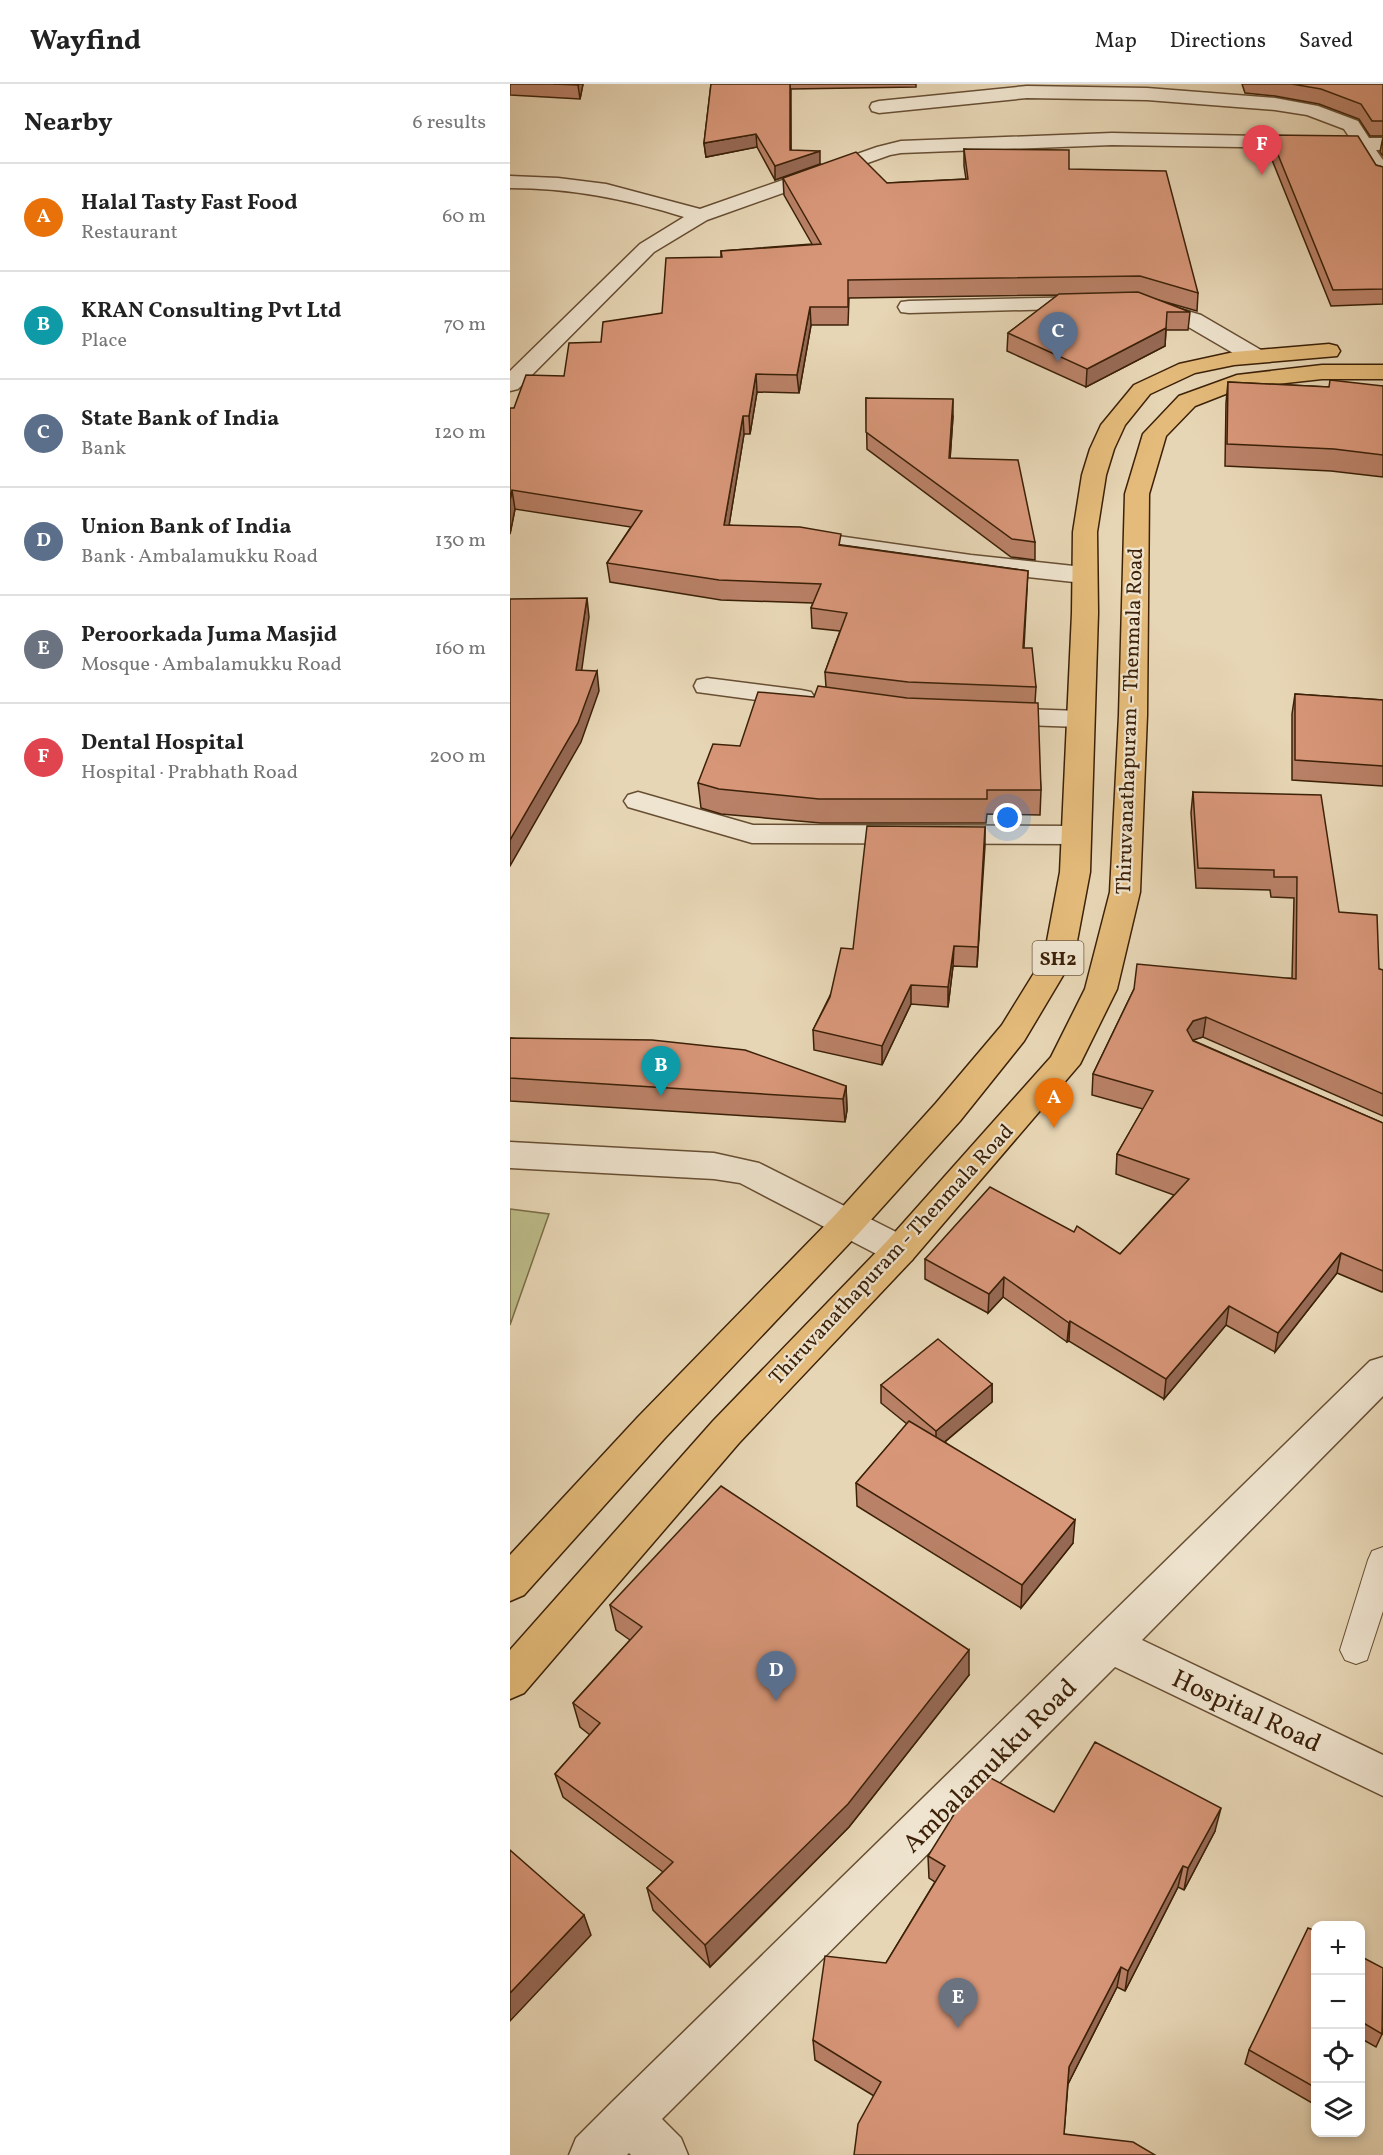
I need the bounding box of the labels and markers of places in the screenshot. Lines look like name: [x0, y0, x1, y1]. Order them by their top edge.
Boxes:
pin: F: [1242, 126, 1281, 175]
pin: C: [1038, 312, 1078, 362]
pin: B: [642, 1046, 680, 1096]
pin: A: [1034, 1078, 1074, 1128]
pin: D: [756, 1652, 796, 1701]
pin: E: [938, 1978, 978, 2028]

